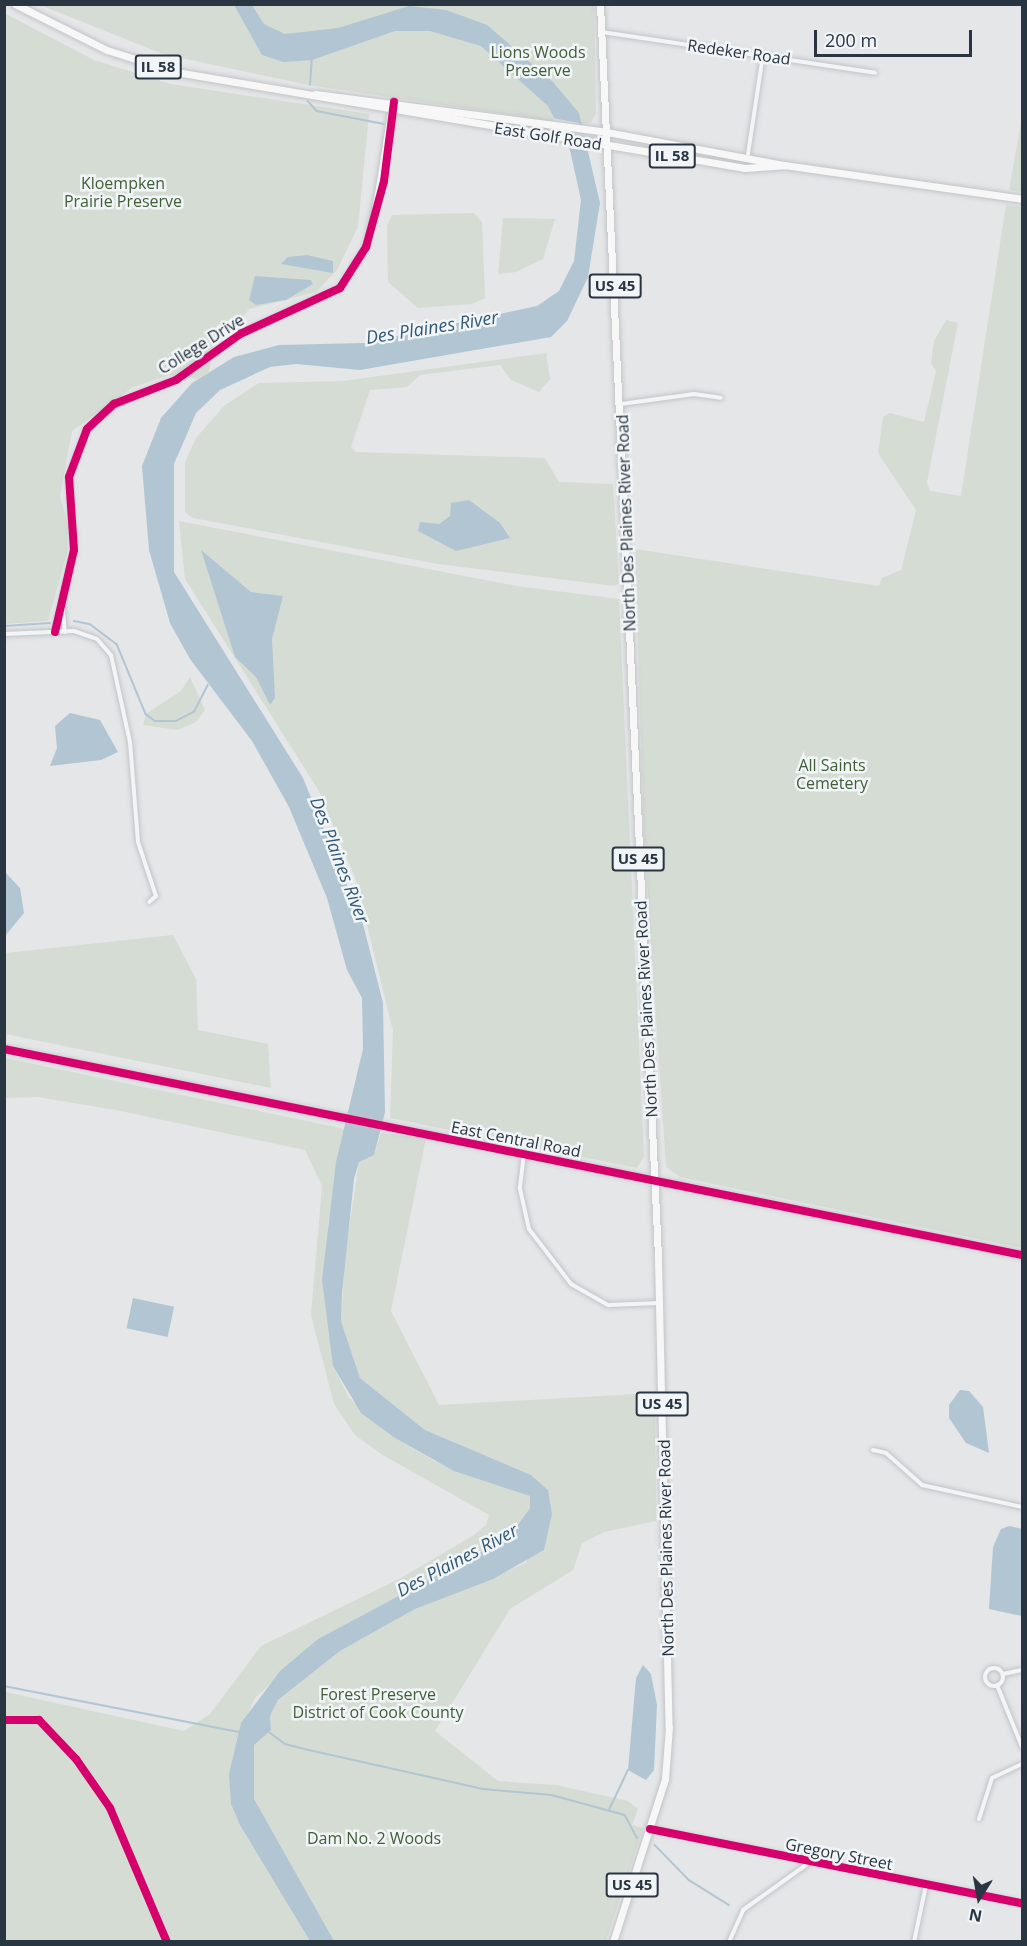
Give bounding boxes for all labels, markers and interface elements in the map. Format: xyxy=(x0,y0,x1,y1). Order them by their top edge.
scale bar xyxy=(817,18,974,56)
text: 200 m xyxy=(825,28,877,52)
street label: Redeker Road xyxy=(686,35,792,69)
park label: Lions Woods Preserve xyxy=(490,42,586,80)
road number: IL 58 xyxy=(134,55,182,79)
street label: East Golf Road xyxy=(493,118,603,154)
road number: IL 58 xyxy=(648,144,696,168)
park label: Kloempken Prairie Preserve xyxy=(64,173,182,211)
road number: US 45 xyxy=(588,274,642,298)
water label: Des Plaines River xyxy=(364,306,500,348)
street label: College Drive xyxy=(154,310,248,378)
street label: North Des Plaines River Road xyxy=(613,414,639,632)
park label: All Saints Cemetery xyxy=(796,755,868,793)
water label: Des Plaines River xyxy=(306,794,374,926)
road number: US 45 xyxy=(611,847,665,871)
street label: North Des Plaines River Road xyxy=(631,900,661,1118)
street label: East Central Road xyxy=(450,1117,582,1161)
road number: US 45 xyxy=(635,1392,689,1416)
street label: North Des Plaines River Road xyxy=(655,1439,677,1657)
water label: Des Plaines River xyxy=(393,1519,521,1601)
park label: Forest Preserve District of Cook County xyxy=(292,1684,464,1722)
park label: Dam No. 2 Woods xyxy=(307,1828,441,1848)
street label: Gregory Street xyxy=(784,1834,894,1874)
north arrow xyxy=(949,1868,1009,1928)
road number: US 45 xyxy=(605,1873,659,1897)
text: N xyxy=(967,1904,984,1928)

